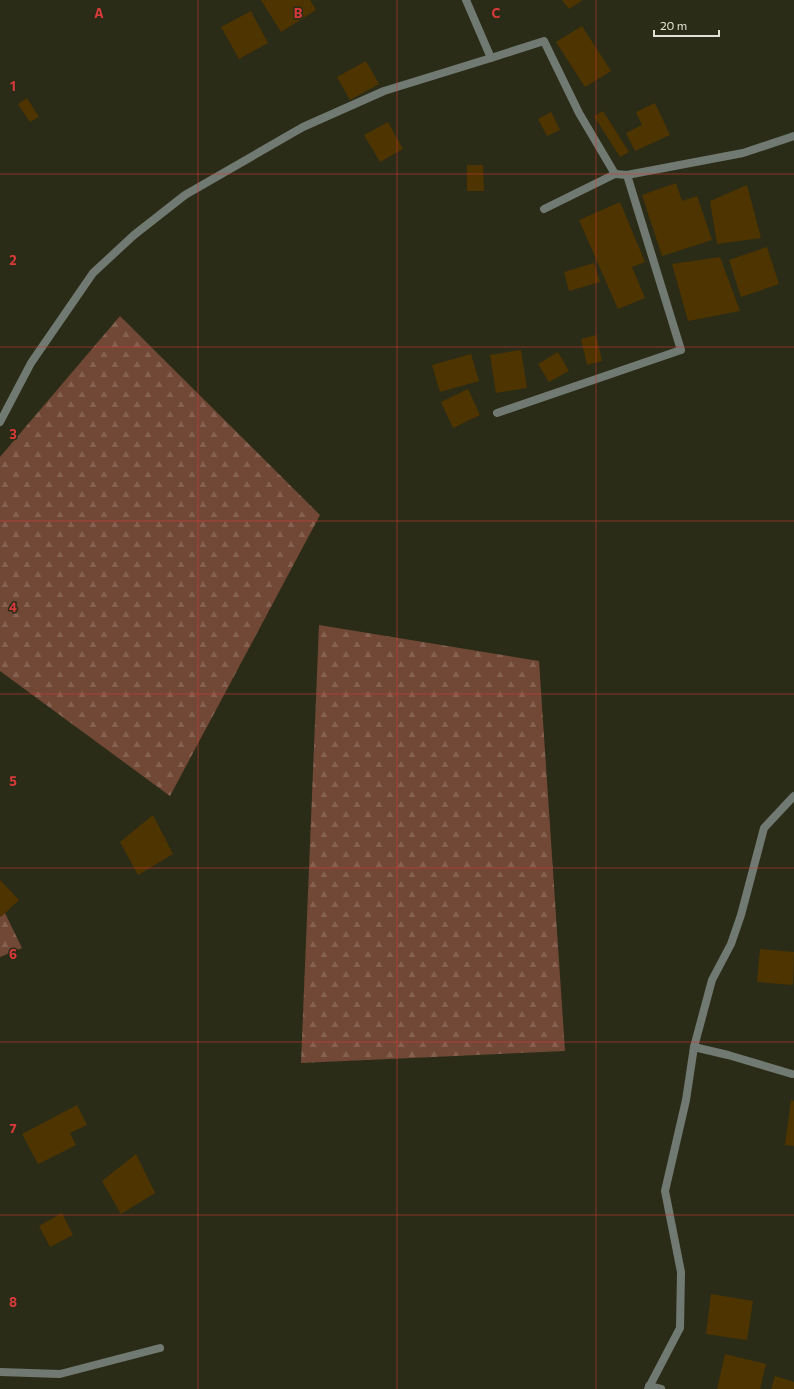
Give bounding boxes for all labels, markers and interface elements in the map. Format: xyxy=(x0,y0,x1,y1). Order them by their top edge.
text: A xyxy=(94,5,104,21)
text: B xyxy=(294,5,303,21)
text: C xyxy=(492,5,501,21)
scale bar xyxy=(654,12,719,38)
text: 20 m xyxy=(660,18,687,32)
text: 1 xyxy=(10,78,16,94)
text: 2 xyxy=(9,252,17,268)
text: 3 xyxy=(9,426,17,442)
text: 4 xyxy=(9,599,17,615)
text: 5 xyxy=(9,773,17,789)
text: 6 xyxy=(9,946,17,962)
text: 7 xyxy=(9,1120,17,1136)
text: 8 xyxy=(9,1294,17,1310)

